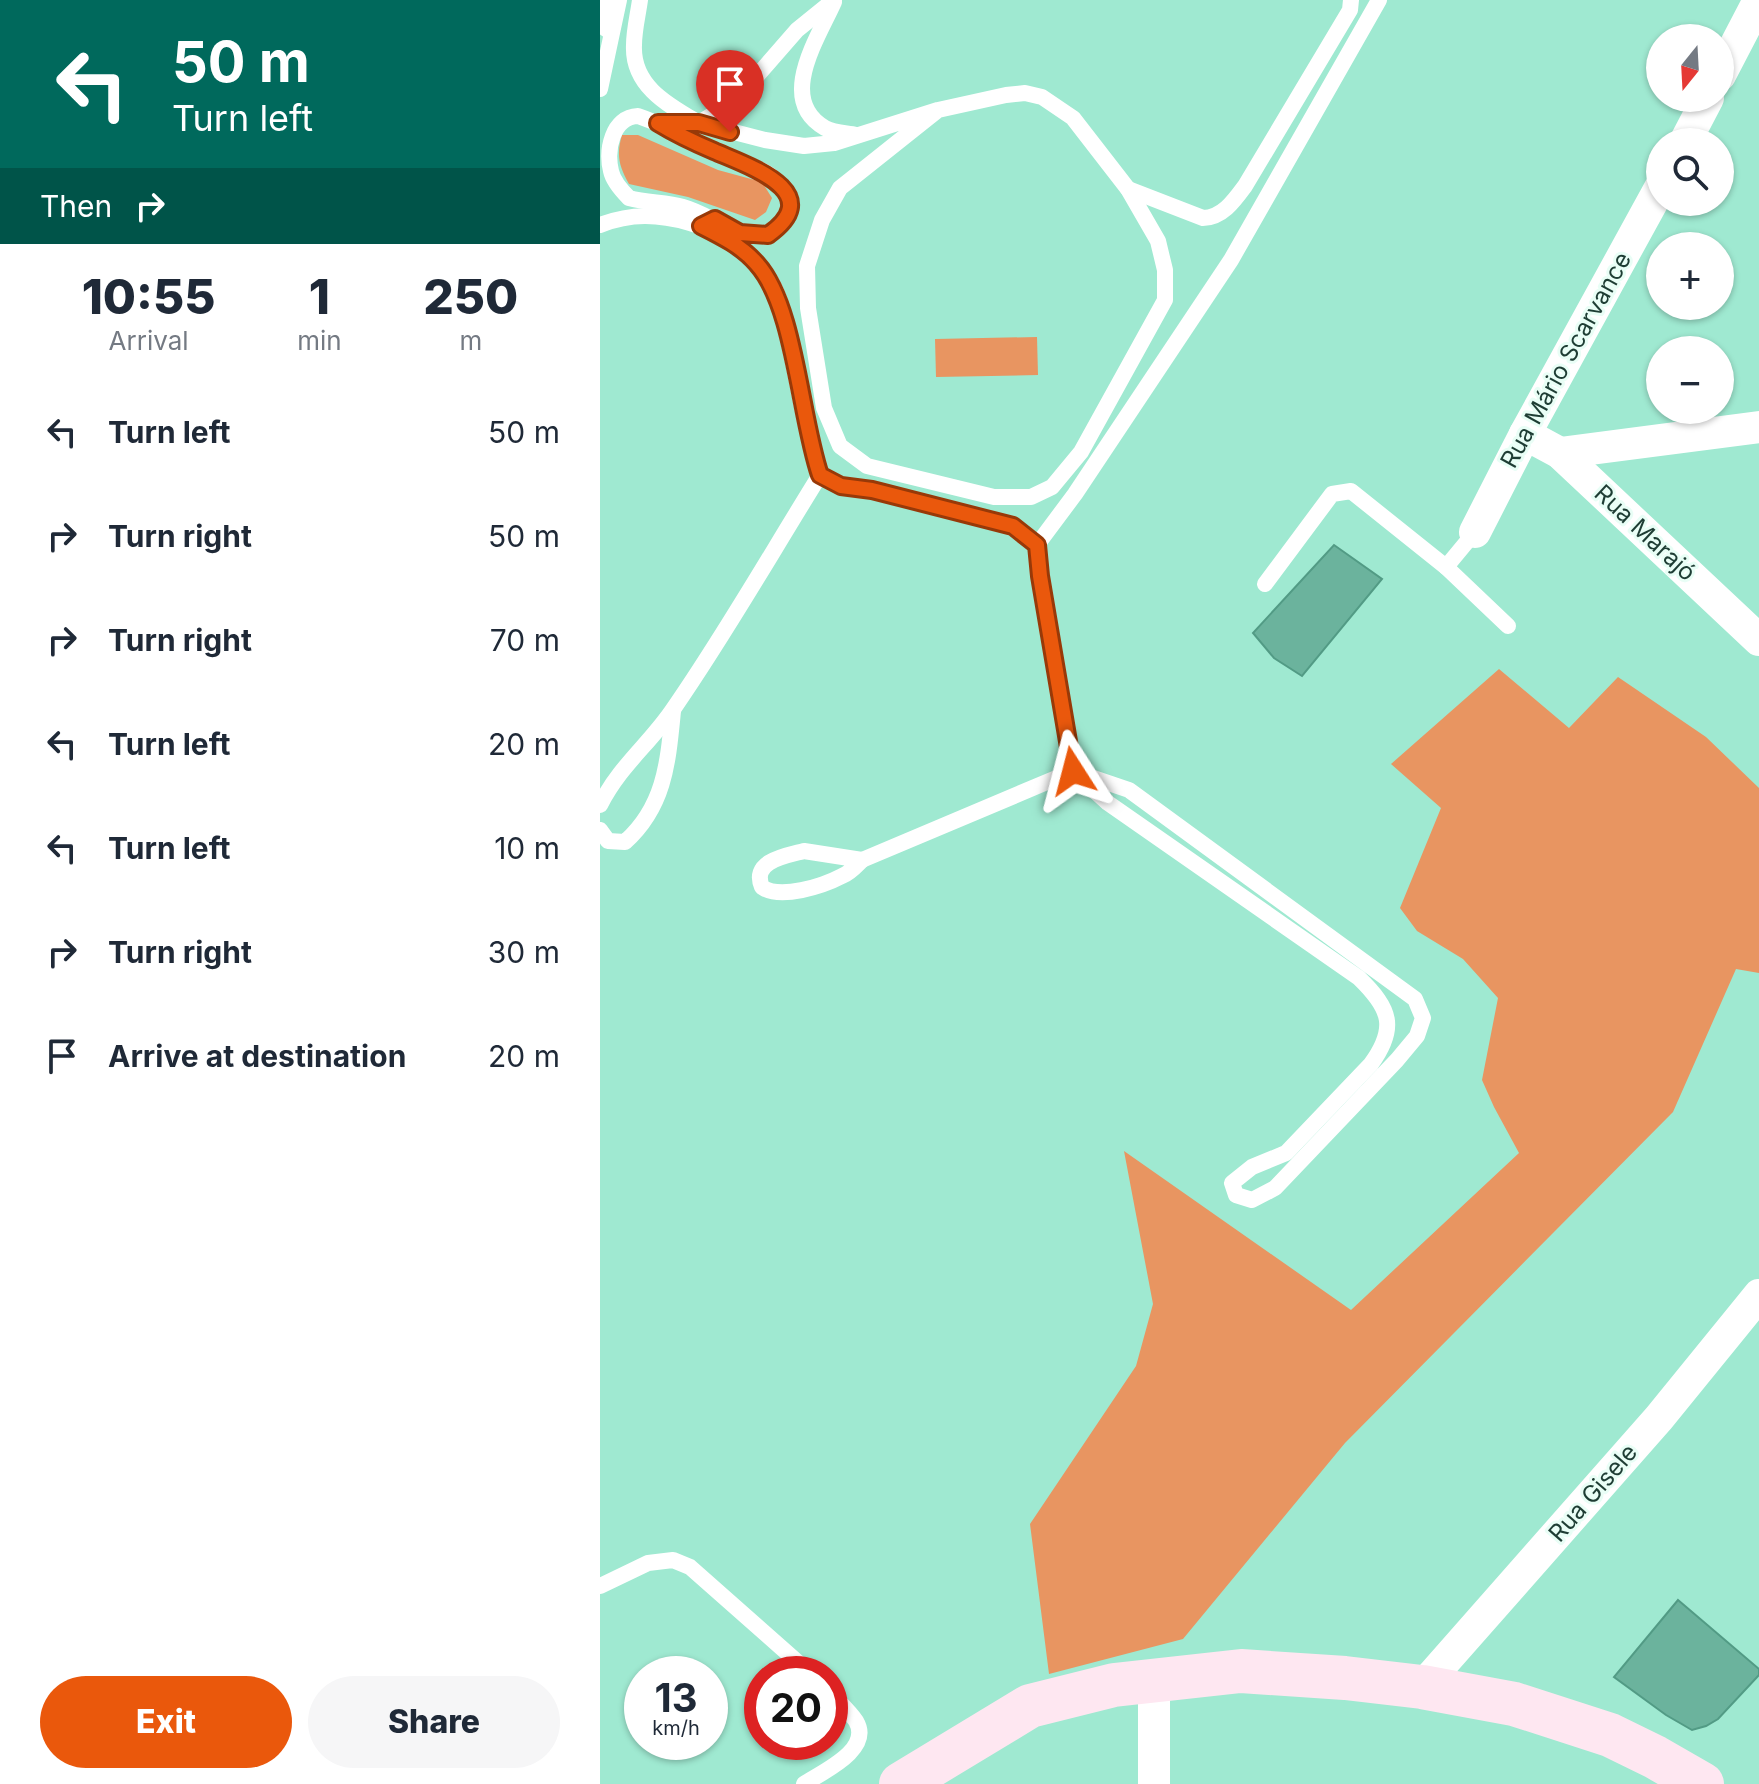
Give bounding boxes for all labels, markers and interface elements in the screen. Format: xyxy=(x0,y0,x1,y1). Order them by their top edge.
north arrow xyxy=(1646,24,1734,112)
map controls xyxy=(1646,24,1734,424)
text: 50 m xyxy=(172,28,310,96)
icon: left xyxy=(40,32,144,136)
pin xyxy=(696,50,764,132)
icon: arrive xyxy=(708,62,752,106)
text: Turn left xyxy=(172,96,313,140)
button: search xyxy=(1646,128,1734,216)
icon: right xyxy=(128,184,172,228)
text: Then xyxy=(40,188,112,224)
button: + xyxy=(1646,232,1734,320)
street label: Rua Mário Scarvance xyxy=(1494,247,1637,473)
text: 10:55 xyxy=(82,267,216,326)
text: 1 xyxy=(309,267,330,326)
text: 250 xyxy=(423,267,518,326)
text: Arrival xyxy=(109,325,189,356)
text: min xyxy=(297,325,342,356)
text: m xyxy=(459,325,482,356)
button: − xyxy=(1646,336,1734,424)
icon: left xyxy=(40,410,84,454)
text: Turn left xyxy=(108,414,230,450)
text: 50 m xyxy=(488,414,560,450)
street label: Rua Marajó xyxy=(1589,478,1702,587)
icon: right xyxy=(40,514,84,558)
text: Turn right xyxy=(108,518,252,554)
text: 50 m xyxy=(488,518,560,554)
icon: right xyxy=(40,618,84,662)
text: Turn right xyxy=(108,622,252,658)
text: 70 m xyxy=(490,622,560,658)
icon: left xyxy=(40,722,84,766)
text: Turn left xyxy=(108,726,230,762)
text: 20 m xyxy=(488,726,560,762)
position arrow xyxy=(1031,729,1115,813)
icon: left xyxy=(40,826,84,870)
text: Turn left xyxy=(108,830,230,866)
text: 10 m xyxy=(494,830,560,866)
icon: right xyxy=(40,930,84,974)
text: Turn right xyxy=(108,934,252,970)
text: 30 m xyxy=(488,934,560,970)
icon: arrive xyxy=(40,1034,84,1078)
text: Arrive at destination xyxy=(108,1038,406,1074)
text: 20 m xyxy=(488,1038,560,1074)
street label: Rua Gisele xyxy=(1542,1438,1643,1547)
speed limit sign: 20 xyxy=(744,1656,848,1760)
text: 13 xyxy=(654,1673,698,1722)
button: Exit xyxy=(40,1676,292,1768)
button: Share xyxy=(308,1676,560,1768)
text: km/h xyxy=(652,1716,700,1740)

